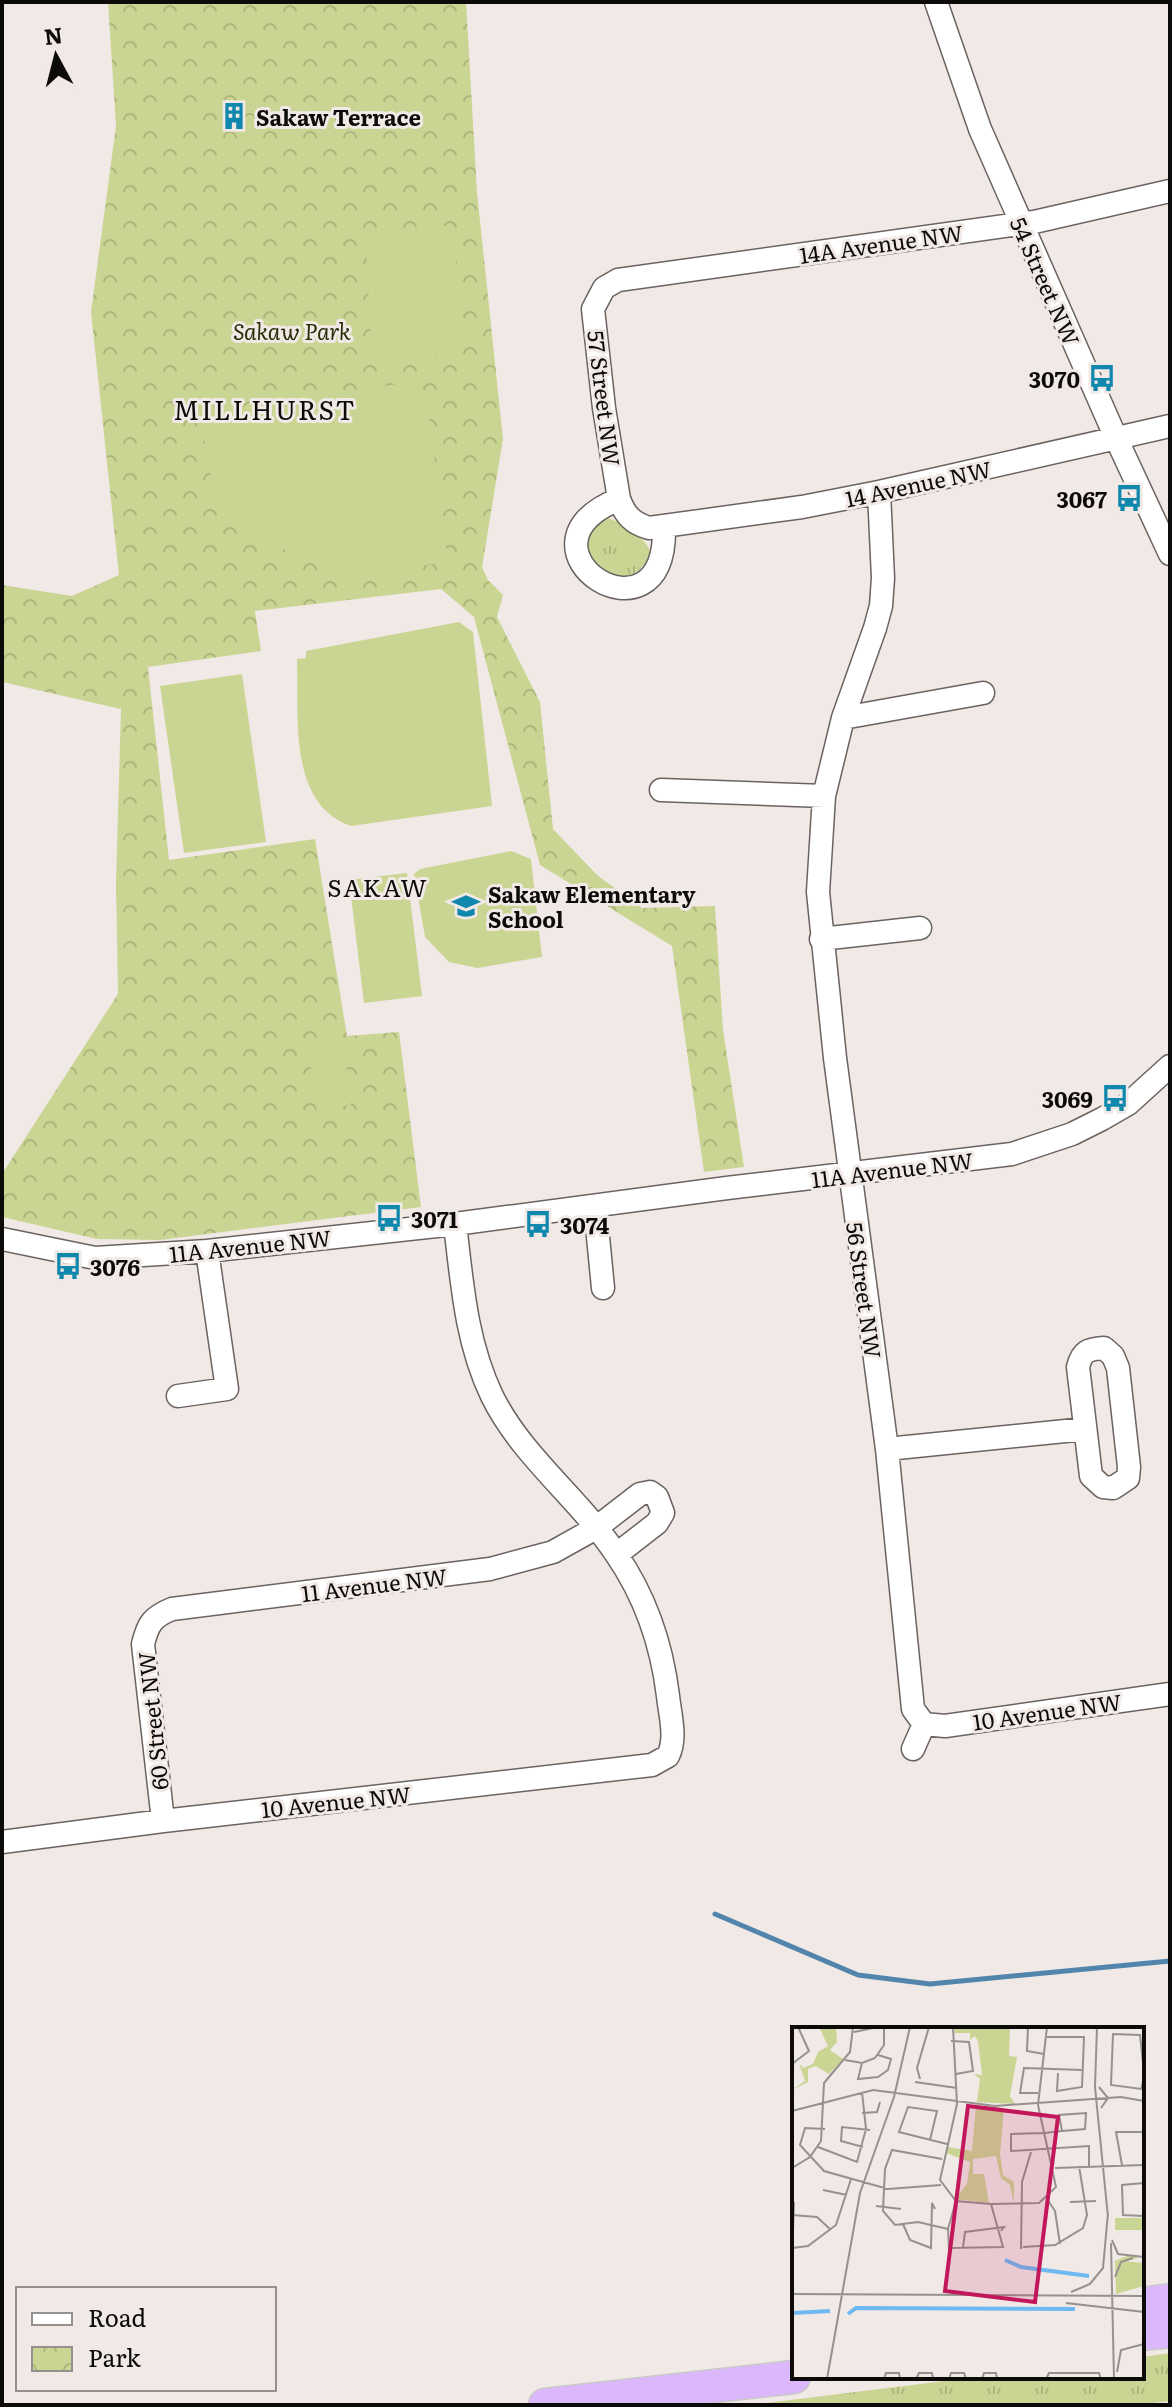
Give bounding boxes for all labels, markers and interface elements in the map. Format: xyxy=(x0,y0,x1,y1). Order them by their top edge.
north arrow xyxy=(16,16,96,96)
text: N xyxy=(42,17,65,52)
place label: Sakaw Terrace xyxy=(256,100,421,133)
building icon: Sakaw Terrace xyxy=(219,101,249,131)
street label: 54 Street NW xyxy=(1003,212,1089,350)
street label: 14A Avenue NW xyxy=(797,215,965,271)
park label: Sakaw Park xyxy=(233,314,351,347)
street label: 57 Street NW xyxy=(580,328,630,468)
place label: 3070 xyxy=(1029,362,1080,395)
bus stop icon: 3070 xyxy=(1087,363,1117,393)
district label: MILLHURST xyxy=(173,389,357,428)
street label: 14 Avenue NW xyxy=(842,451,994,515)
place label: 3067 xyxy=(1056,482,1107,515)
bus stop icon: 3067 xyxy=(1114,483,1144,513)
district label: SAKAW xyxy=(327,869,429,904)
place label: Sakaw Elementary School xyxy=(488,877,696,935)
school or university icon: Sakaw Elementary School xyxy=(451,891,481,921)
place label: 3069 xyxy=(1042,1082,1093,1115)
bus stop icon: 3069 xyxy=(1100,1083,1130,1113)
street label: 11A Avenue NW xyxy=(809,1143,975,1195)
place label: 3071 xyxy=(411,1202,458,1235)
bus stop icon: 3071 xyxy=(374,1203,404,1233)
place label: 3074 xyxy=(560,1208,609,1241)
bus stop icon: 3074 xyxy=(523,1209,553,1239)
street label: 11A Avenue NW xyxy=(167,1220,333,1270)
street label: 56 Street NW xyxy=(839,1220,891,1360)
place label: 3076 xyxy=(90,1250,140,1283)
bus stop icon: 3076 xyxy=(53,1251,83,1281)
street label: 11 Avenue NW xyxy=(299,1559,449,1609)
street label: 60 Street NW xyxy=(128,1650,176,1792)
street label: 10 Avenue NW xyxy=(970,1684,1124,1738)
street label: 10 Avenue NW xyxy=(260,1777,412,1825)
inset map xyxy=(792,2027,1144,2379)
legend xyxy=(16,2287,276,2391)
text: Road xyxy=(88,2299,147,2334)
text: Park xyxy=(88,2339,141,2374)

